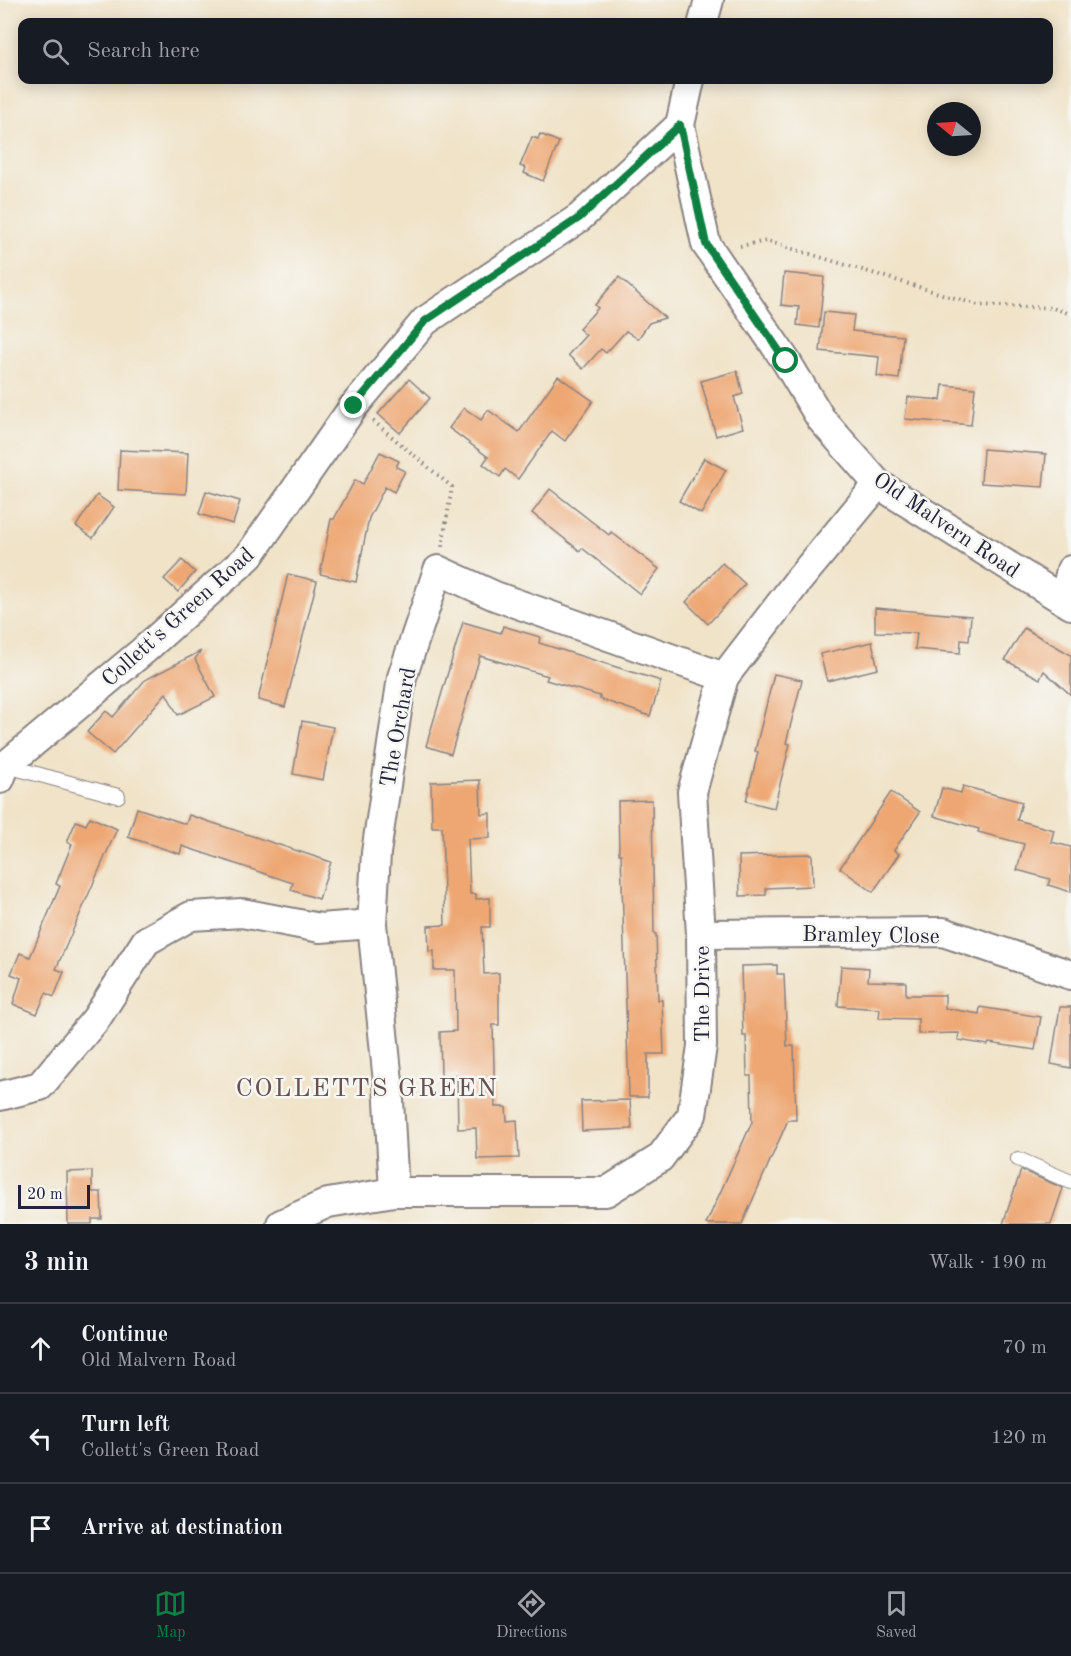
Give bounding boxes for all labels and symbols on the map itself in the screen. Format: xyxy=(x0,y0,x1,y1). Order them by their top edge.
north arrow xyxy=(927,102,981,156)
route start xyxy=(772,347,798,373)
route end xyxy=(340,392,366,418)
street label: Old Malvern Road xyxy=(869,469,1023,583)
street label: Collett's Green Road xyxy=(98,544,259,691)
street label: The Orchard xyxy=(378,666,420,789)
street label: Bramley Close xyxy=(802,924,940,948)
street label: The Drive xyxy=(692,946,714,1042)
district label: COLLETTS GREEN xyxy=(235,1076,499,1102)
scale bar xyxy=(18,1182,90,1210)

